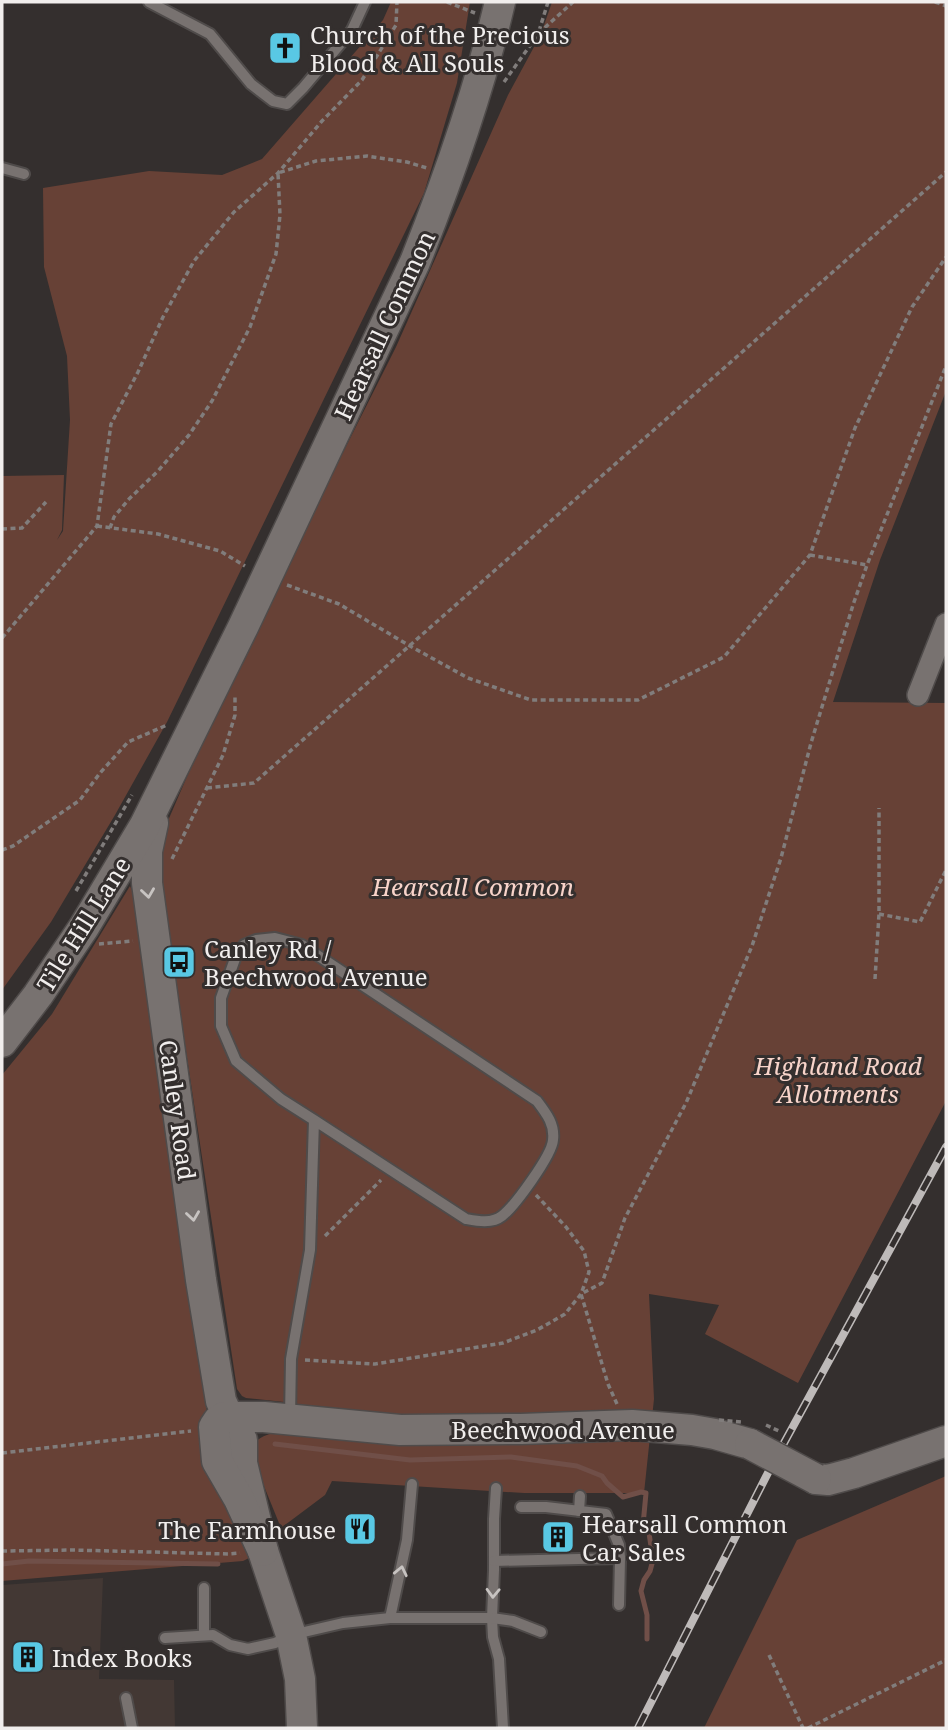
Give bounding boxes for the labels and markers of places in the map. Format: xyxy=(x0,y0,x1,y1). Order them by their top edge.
place label: Church of the Precious Blood & All Souls xyxy=(310,18,570,79)
church icon: Church of the Precious Blood & All Souls xyxy=(266,29,304,67)
place label: Canley Rd / Beechwood Avenue xyxy=(204,932,428,993)
bus stop icon: Canley Rd / Beechwood Avenue xyxy=(160,943,198,981)
place label: Hearsall Common Car Sales xyxy=(582,1507,787,1568)
restaurant icon: The Farmhouse xyxy=(341,1510,379,1548)
place label: The Farmhouse xyxy=(158,1513,336,1546)
building icon: Hearsall Common Car Sales xyxy=(539,1518,577,1556)
building icon: Index Books xyxy=(9,1638,47,1676)
place label: Index Books xyxy=(52,1641,192,1674)

